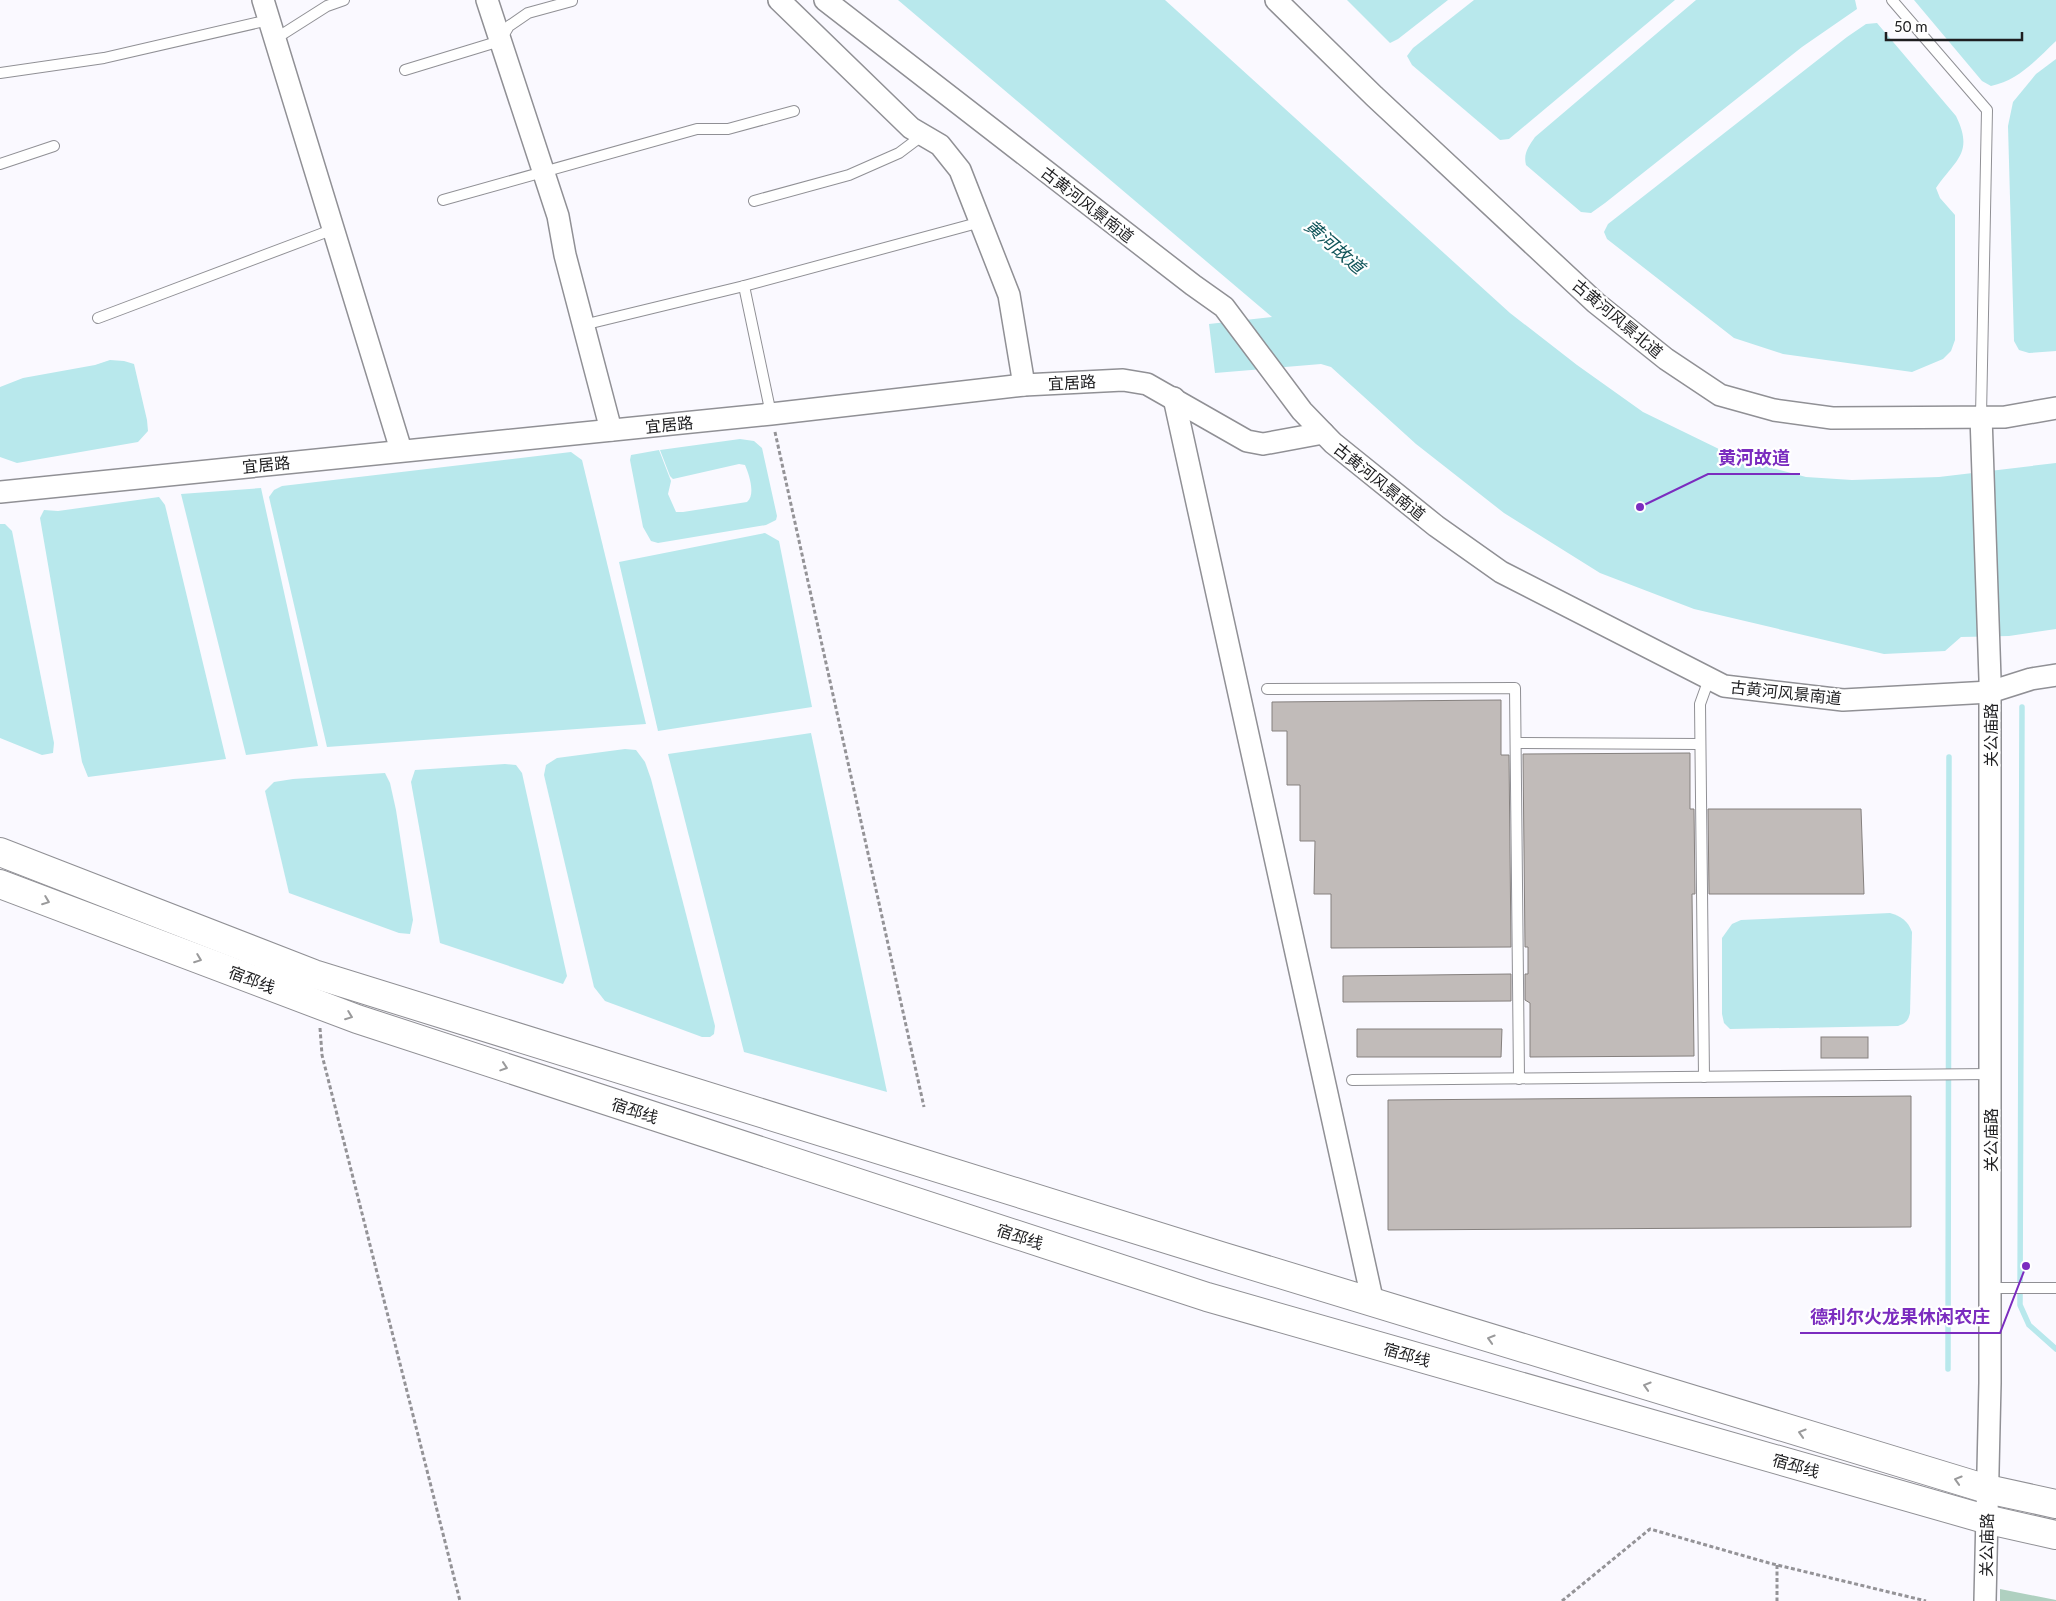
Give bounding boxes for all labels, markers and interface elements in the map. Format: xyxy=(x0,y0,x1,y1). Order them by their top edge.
scale bar xyxy=(1886,10,2022,42)
text: 50 m xyxy=(1894,17,1928,35)
street label: 古黄河风景南道 xyxy=(1038,162,1138,246)
water label: 黄河故道 xyxy=(1301,214,1372,280)
street label: 古黄河风景北道 xyxy=(1569,275,1667,361)
street label: 宜居路 xyxy=(1048,371,1096,393)
street label: 宜居路 xyxy=(644,412,694,436)
street label: 古黄河风景南道 xyxy=(1330,438,1430,524)
callout: 黄河故道 xyxy=(1708,441,1800,474)
text: 黄河故道 xyxy=(1718,446,1790,468)
street label: 宜居路 xyxy=(241,452,291,476)
street label: 古黄河风景南道 xyxy=(1729,677,1843,707)
street label: 关公庙路 xyxy=(1981,703,2000,767)
one-way arrow xyxy=(41,895,49,905)
one-way arrow xyxy=(193,953,201,963)
street label: 宿邳线 xyxy=(226,962,278,996)
one-way arrow xyxy=(345,1010,353,1020)
one-way arrow xyxy=(499,1061,507,1071)
street label: 宿邳线 xyxy=(609,1094,661,1126)
street label: 关公庙路 xyxy=(1981,1108,2000,1172)
street label: 宿邳线 xyxy=(994,1220,1046,1252)
callout: 德利尔火龙果休闲农庄 xyxy=(1800,1300,2000,1333)
text: 德利尔火龙果休闲农庄 xyxy=(1810,1305,1990,1327)
one-way arrow xyxy=(1488,1334,1496,1344)
street label: 宿邳线 xyxy=(1381,1338,1433,1370)
one-way arrow xyxy=(1643,1381,1651,1391)
one-way arrow xyxy=(1799,1429,1807,1439)
street label: 宿邳线 xyxy=(1770,1449,1822,1481)
one-way arrow xyxy=(1954,1476,1962,1486)
street label: 关公庙路 xyxy=(1976,1513,1996,1577)

